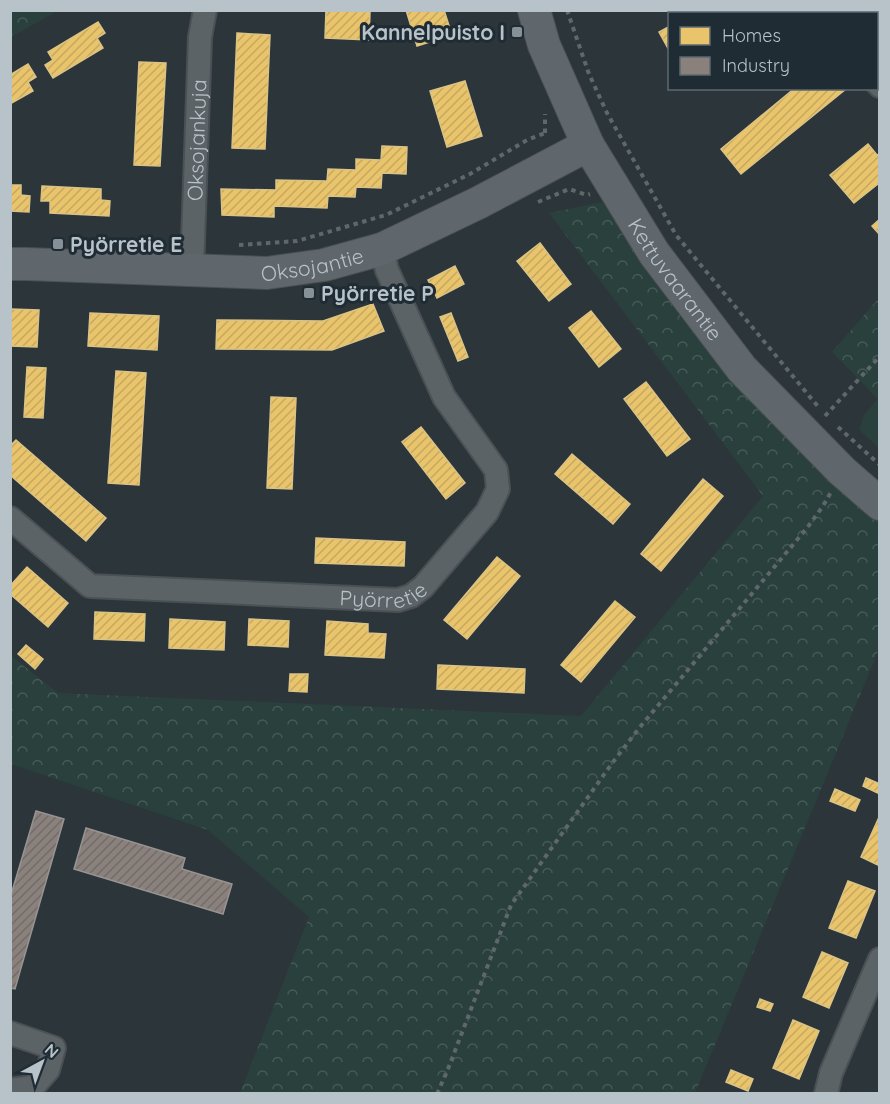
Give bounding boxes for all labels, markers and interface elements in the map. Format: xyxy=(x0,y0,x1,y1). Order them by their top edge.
legend xyxy=(668,12,878,90)
place label: Kannelpuisto I xyxy=(361,19,505,45)
text: Homes xyxy=(722,24,781,47)
marker: Kannelpuisto I xyxy=(510,25,524,39)
text: Industry xyxy=(722,54,790,77)
street label: Oksojankuja xyxy=(181,79,212,201)
street label: Kettuvaarantie xyxy=(623,213,729,345)
place label: Pyörretie E xyxy=(70,231,182,257)
marker: Pyörretie E xyxy=(51,237,65,251)
street label: Oksojantie xyxy=(259,242,366,287)
place label: Pyörretie P xyxy=(321,280,434,306)
marker: Pyörretie P xyxy=(302,286,316,300)
street label: Pyörretie xyxy=(339,576,432,614)
north arrow xyxy=(12,1032,72,1092)
text: N xyxy=(41,1039,63,1062)

